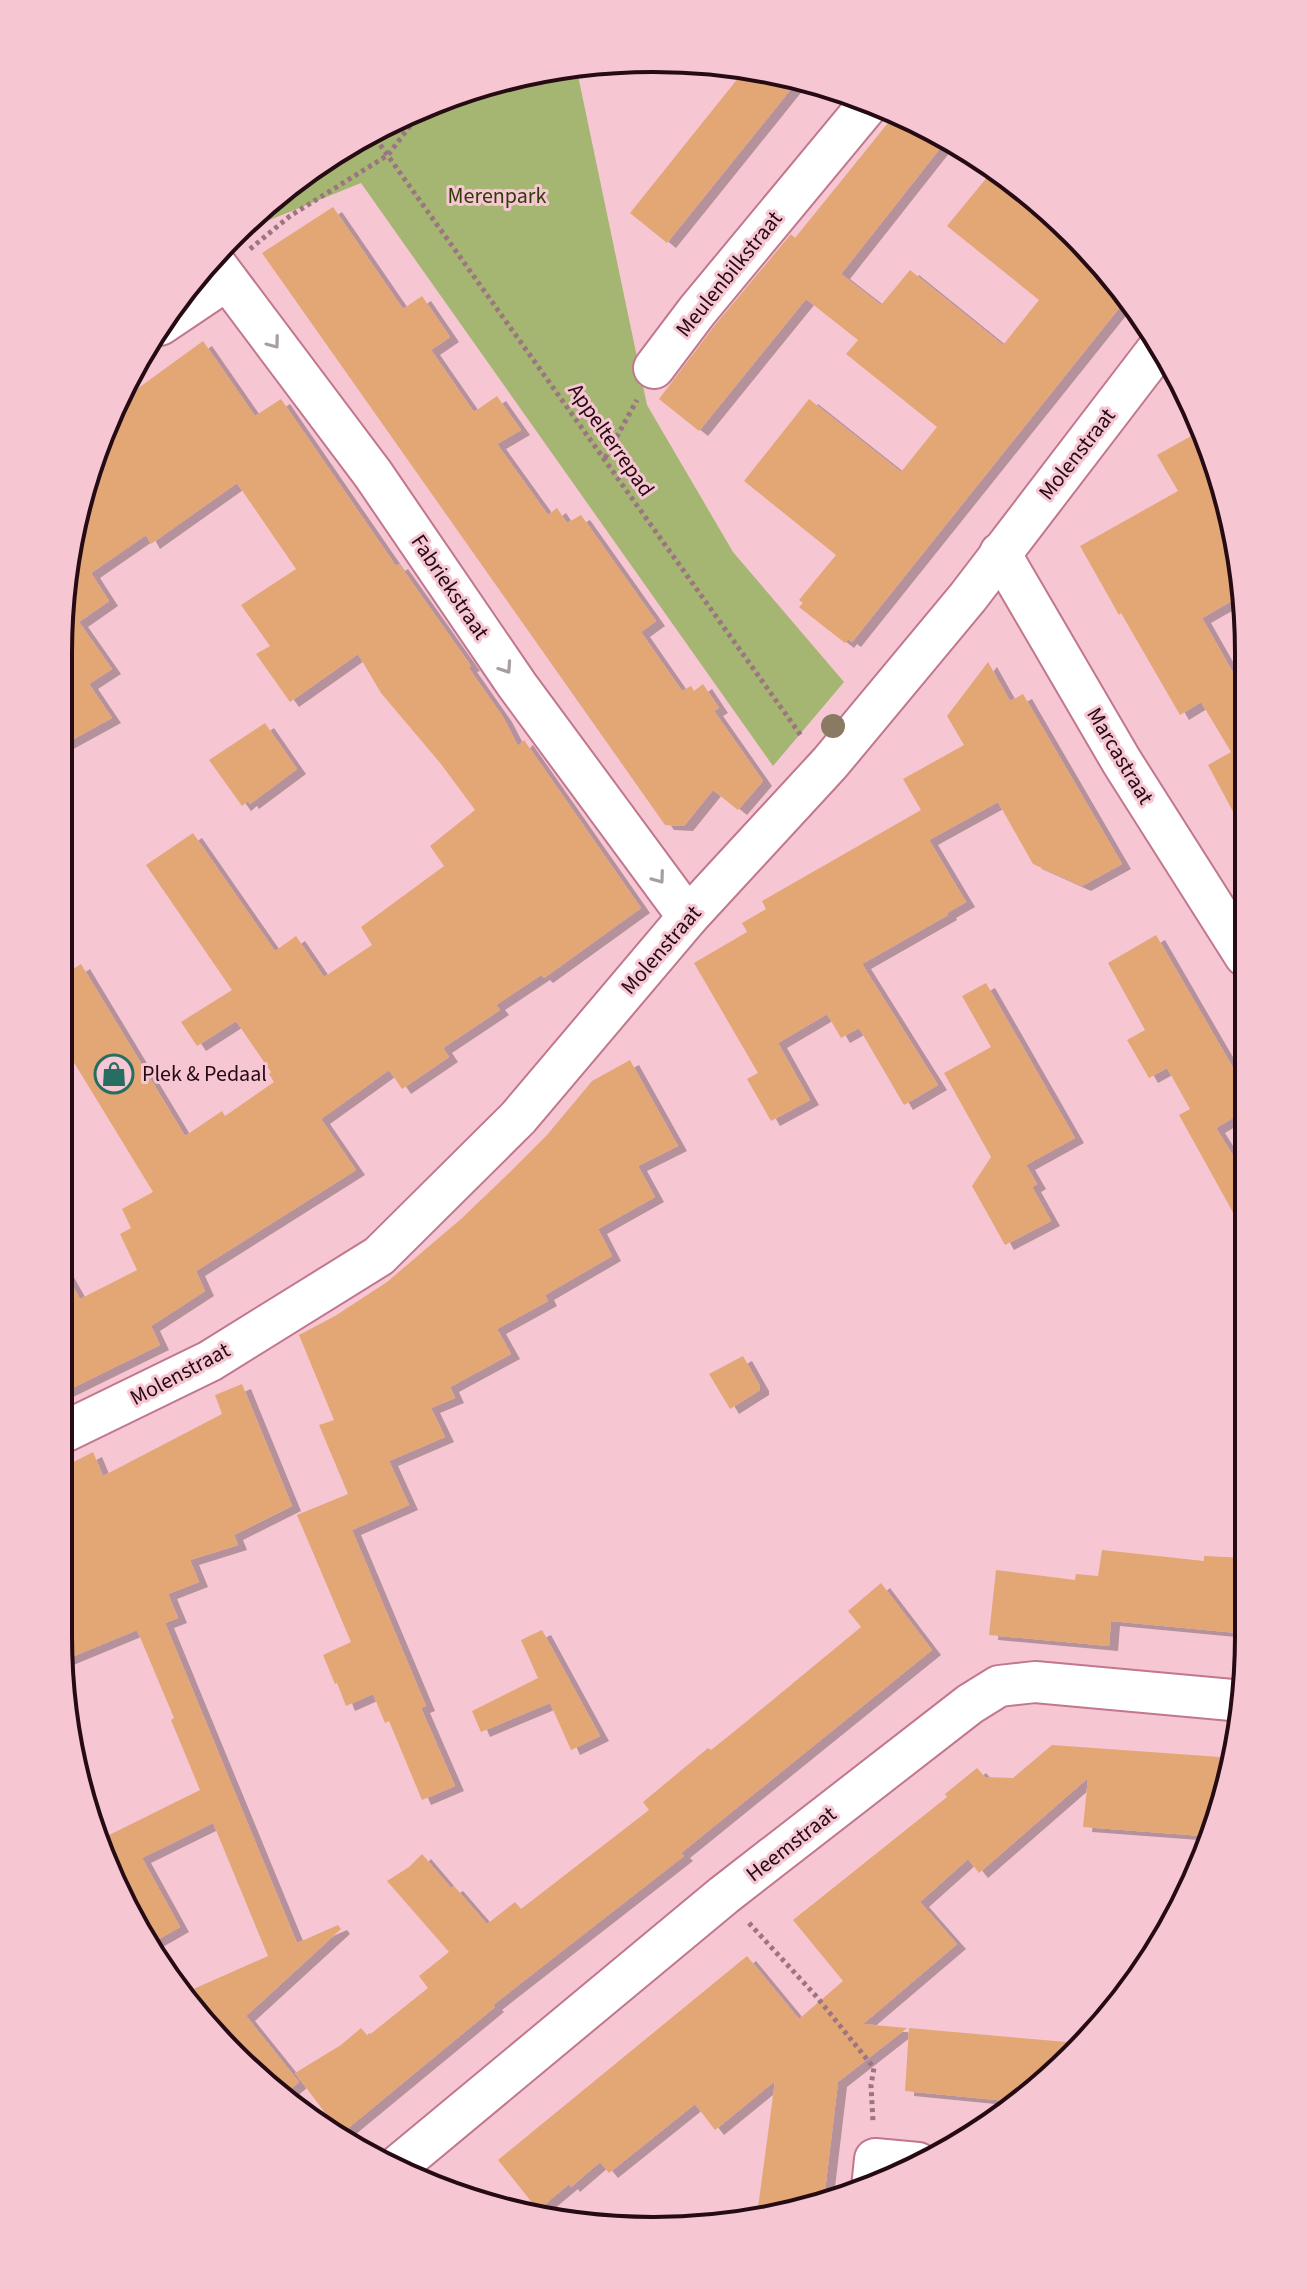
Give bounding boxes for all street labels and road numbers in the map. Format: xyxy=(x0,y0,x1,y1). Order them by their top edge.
street label: Meulenbilkstraat xyxy=(668,204,790,344)
street label: Appelterrepad xyxy=(560,377,662,503)
street label: Molenstraat xyxy=(1031,401,1124,507)
street label: Fabriekstraat xyxy=(403,528,497,647)
street label: Marcastraat xyxy=(1078,701,1162,811)
street label: Molenstraat xyxy=(613,898,709,1002)
street label: Molenstraat xyxy=(124,1334,236,1414)
street label: Heemstraat xyxy=(739,1798,843,1890)

